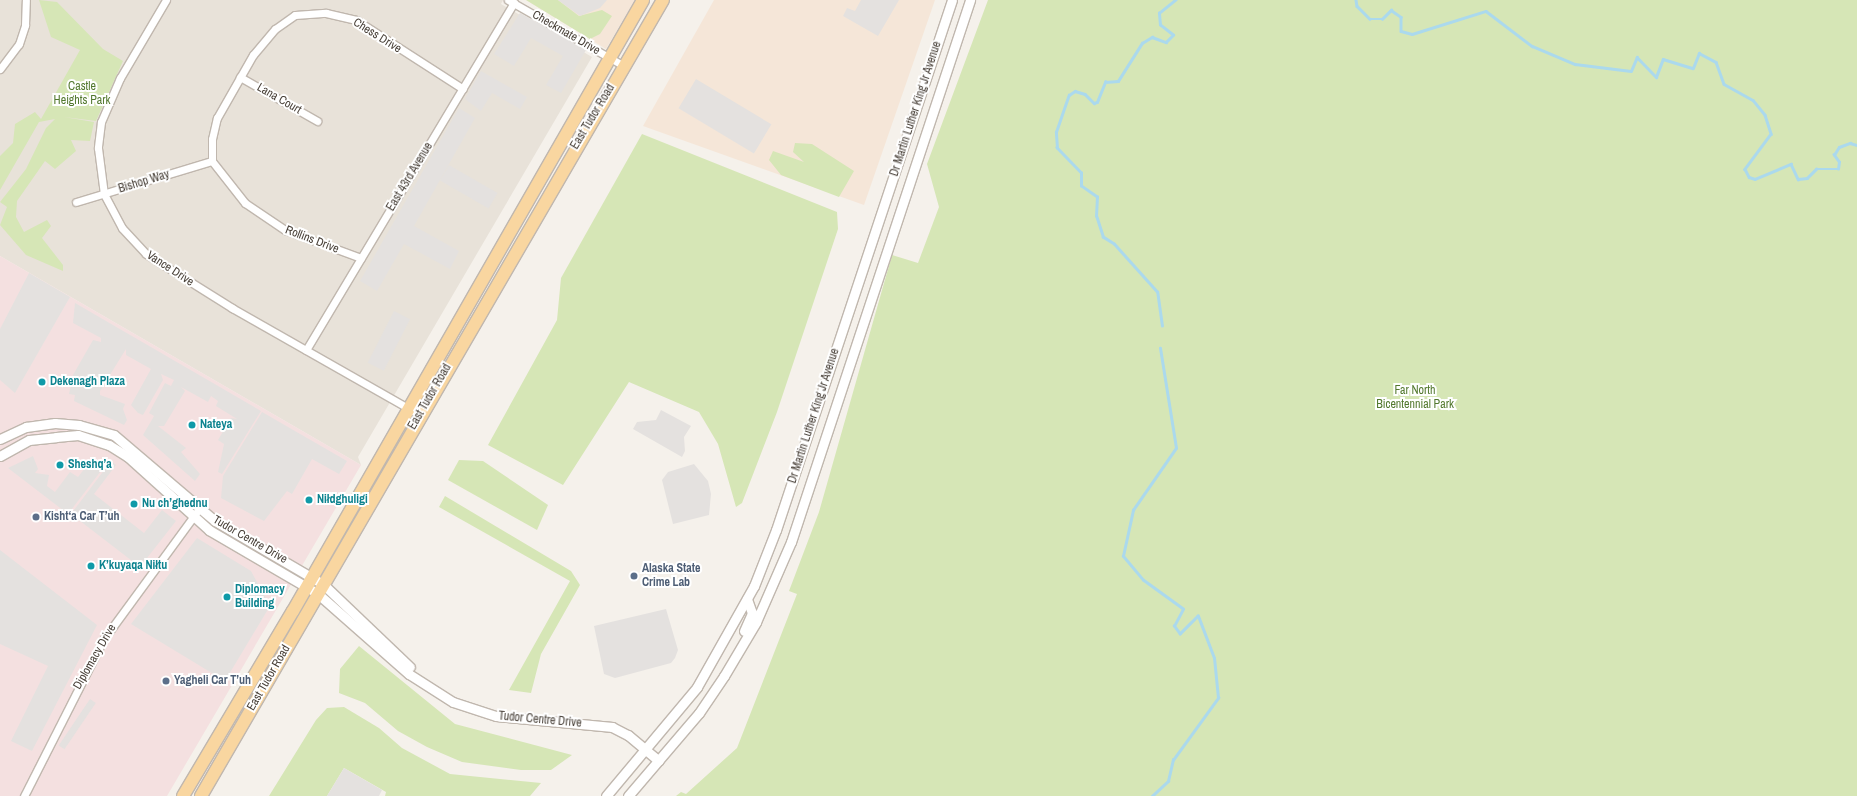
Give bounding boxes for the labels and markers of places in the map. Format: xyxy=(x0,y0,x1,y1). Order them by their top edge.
place label: Dekenagh Plaza xyxy=(50,375,125,389)
marker: Dekenagh Plaza xyxy=(37,377,47,387)
place label: Nateya xyxy=(200,418,232,432)
marker: Nateya xyxy=(187,420,197,430)
place label: Sheshq’a xyxy=(68,458,112,472)
marker: Sheshq’a xyxy=(55,460,65,470)
place label: Niłdghuligi xyxy=(317,493,368,507)
marker: Niłdghuligi xyxy=(304,495,314,505)
place label: Nu ch’ghednu xyxy=(142,497,208,511)
marker: Nu ch’ghednu xyxy=(129,499,139,509)
place label: Kisht‘a Car T’uh xyxy=(44,510,119,524)
marker: Kisht‘a Car T’uh xyxy=(31,512,41,522)
place label: K’kuyaqa Niłtu xyxy=(99,559,167,573)
marker: K’kuyaqa Niłtu xyxy=(86,561,96,571)
place label: Alaska State Crime Lab xyxy=(642,562,701,590)
marker: Alaska State Crime Lab xyxy=(629,571,639,581)
place label: Diplomacy Building xyxy=(235,583,285,611)
marker: Diplomacy Building xyxy=(222,592,232,602)
place label: Yagheli Car T’uh xyxy=(174,674,251,688)
marker: Yagheli Car T’uh xyxy=(161,676,171,686)

